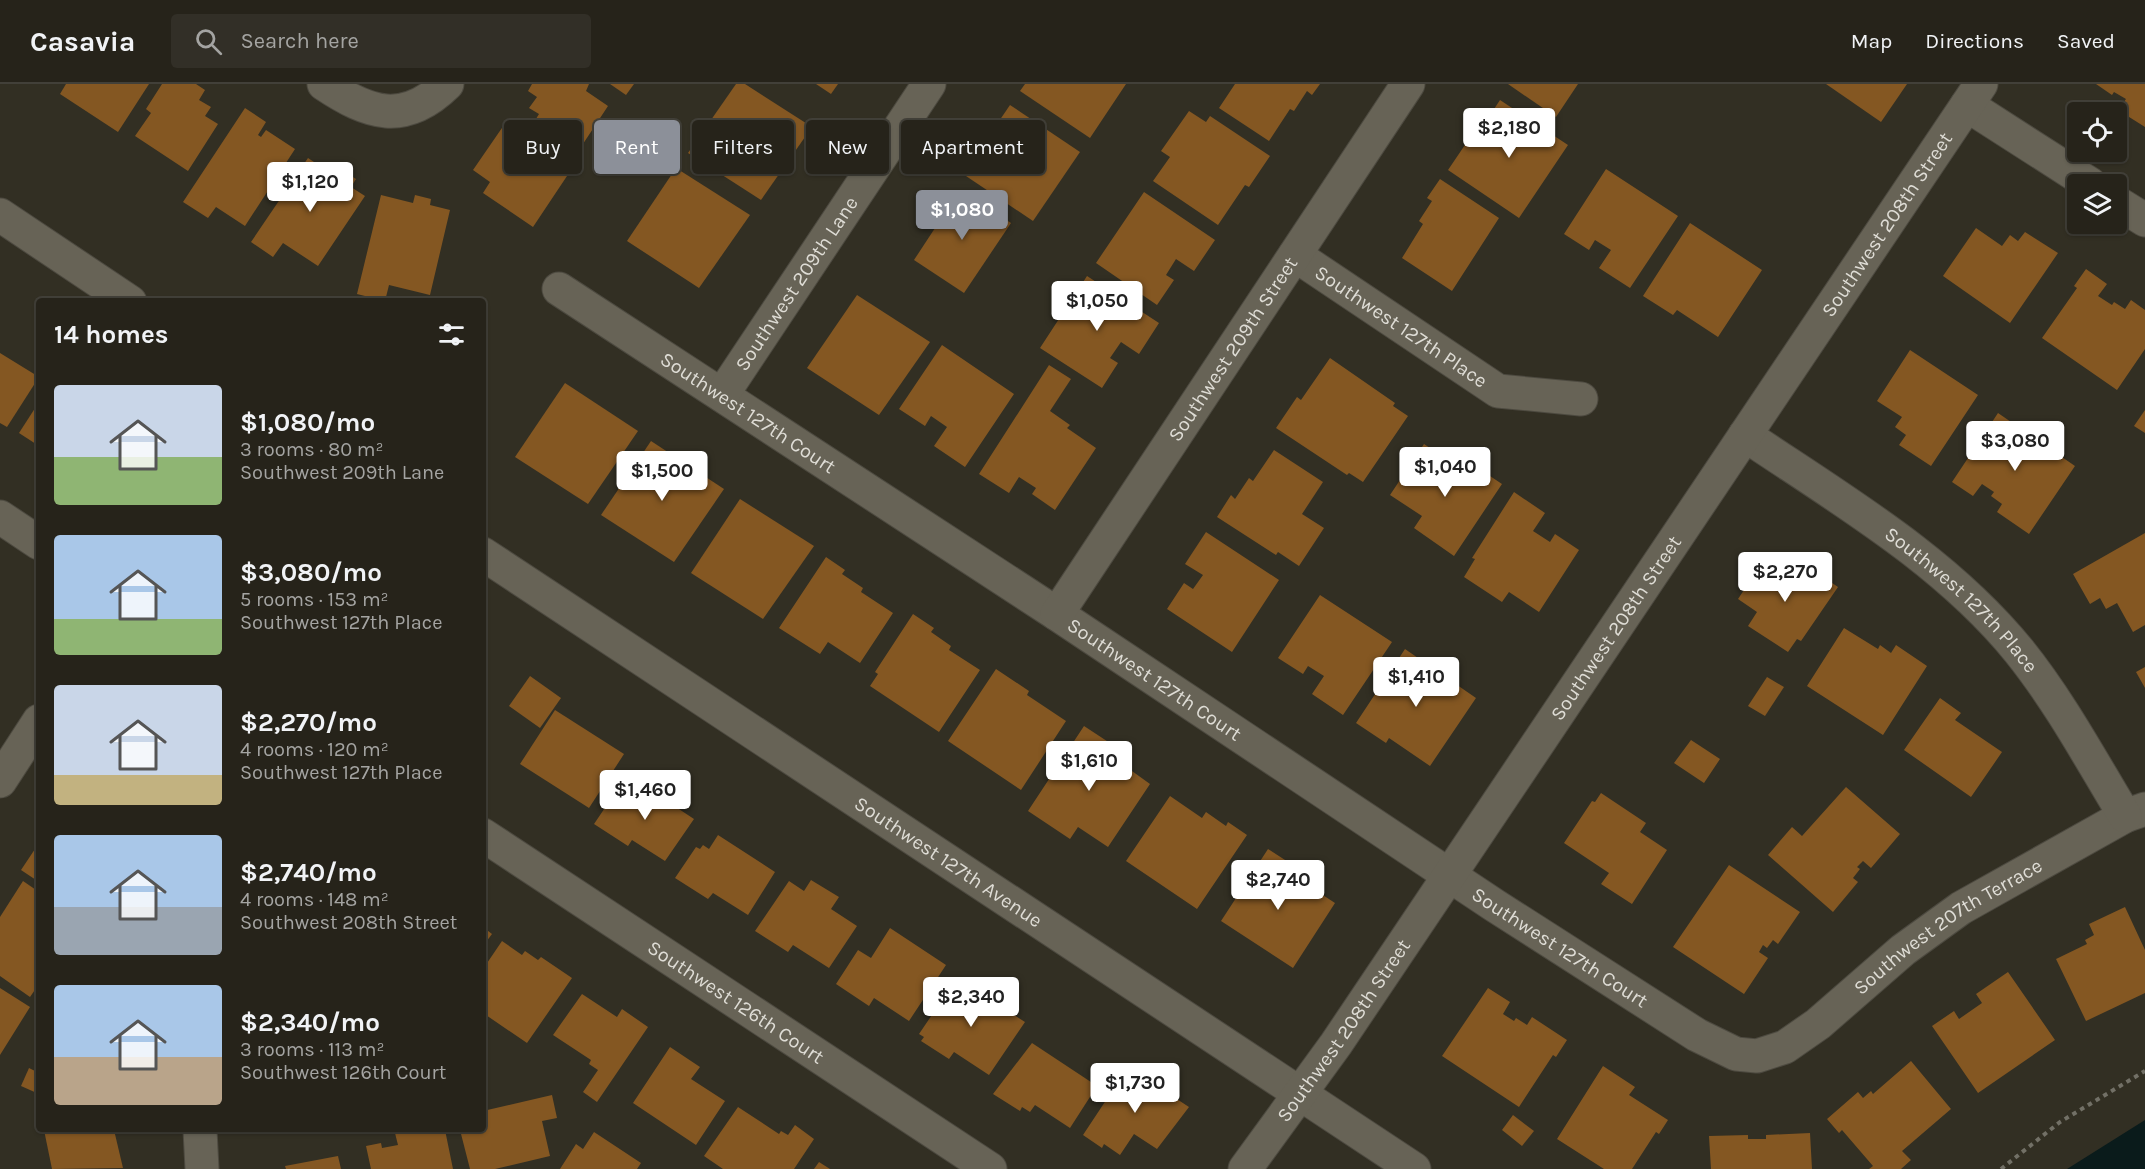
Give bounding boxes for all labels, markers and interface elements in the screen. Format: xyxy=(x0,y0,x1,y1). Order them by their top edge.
search box xyxy=(171,14,591,68)
text: Casavia xyxy=(30,25,135,58)
icon: search xyxy=(192,25,225,58)
text: Search here xyxy=(240,28,359,54)
text: Map xyxy=(1851,29,1892,53)
text: Directions xyxy=(1925,29,2024,53)
text: Saved xyxy=(2057,29,2115,53)
map controls xyxy=(2067,102,2127,234)
button: locate xyxy=(2067,102,2127,162)
pin: $2,180 xyxy=(1460,108,1558,159)
text: $2,180 xyxy=(1477,116,1541,139)
chip: Buy xyxy=(504,120,582,174)
chip: Rent xyxy=(594,120,680,174)
chip: Filters xyxy=(692,120,794,174)
chip: New xyxy=(806,120,889,174)
chip: Apartment xyxy=(901,120,1045,174)
street label: Southwest 208th Street xyxy=(1817,128,1958,321)
pin: $1,120 xyxy=(261,162,359,213)
text: $1,120 xyxy=(281,170,339,193)
button: layers xyxy=(2067,174,2127,234)
pin: $1,080 xyxy=(913,190,1011,241)
street label: Southwest 209th Lane xyxy=(730,192,863,375)
text: $1,080 xyxy=(930,198,994,221)
street label: Southwest 209th Street xyxy=(1164,252,1303,446)
street label: Southwest 127th Place xyxy=(1310,261,1492,393)
pin: $1,050 xyxy=(1048,281,1146,332)
text: $1,050 xyxy=(1066,289,1128,312)
icon: filters xyxy=(435,318,468,351)
text: 14 homes xyxy=(54,319,168,350)
street label: Southwest 127th Court xyxy=(656,347,840,479)
text: $1,080/mo xyxy=(240,407,375,438)
icon: home xyxy=(102,409,174,481)
pin: $3,080 xyxy=(1966,421,2064,472)
text: $3,080 xyxy=(1980,429,2050,452)
text: 3 rooms · 80 m² xyxy=(240,438,384,461)
pin: $1,040 xyxy=(1396,447,1494,498)
pin: $1,500 xyxy=(613,451,711,502)
text: $1,040 xyxy=(1413,455,1477,478)
text: $1,500 xyxy=(631,459,693,482)
text: Southwest 209th Lane xyxy=(240,461,444,484)
street label: Southwest 127th Place xyxy=(1880,522,2042,677)
street label: Southwest 208th Street xyxy=(1546,531,1686,725)
pin: $2,270 xyxy=(1736,552,1834,603)
text: $3,080/mo xyxy=(240,557,382,588)
icon: home xyxy=(102,559,174,631)
text: $2,270 xyxy=(1752,560,1818,583)
text: 5 rooms · 153 m² xyxy=(240,588,389,611)
text: Southwest 127th Place xyxy=(240,611,442,634)
street label: Southwest 127th Court xyxy=(1063,613,1246,746)
pin: $1,410 xyxy=(1367,657,1465,708)
text: $1,410 xyxy=(1387,665,1445,688)
text: $2,270/mo xyxy=(240,707,377,738)
icon: home xyxy=(102,709,174,781)
text: 4 rooms · 120 m² xyxy=(240,738,389,761)
pin: $1,610 xyxy=(1040,741,1138,792)
text: $1,610 xyxy=(1060,749,1118,772)
text: Southwest 127th Place xyxy=(240,761,442,784)
pin: $1,460 xyxy=(596,770,694,821)
text: $1,460 xyxy=(614,778,676,801)
street label: Southwest 127th Avenue xyxy=(850,792,1047,932)
street label: Southwest 207th Terrace xyxy=(1849,854,2046,1000)
text: $2,740/mo xyxy=(240,857,377,888)
icon: home xyxy=(102,859,174,931)
pin: $2,740 xyxy=(1229,860,1327,911)
text: $2,740 xyxy=(1245,868,1311,891)
street label: Southwest 127th Court xyxy=(1467,883,1652,1013)
text: 4 rooms · 148 m² xyxy=(240,888,389,911)
text: Southwest 208th Street xyxy=(240,911,457,934)
street label: Southwest 208th Street xyxy=(1272,934,1415,1127)
street label: Southwest 126th Court xyxy=(643,936,829,1069)
pin: $2,340 xyxy=(922,977,1020,1028)
text: $2,340 xyxy=(937,985,1005,1008)
text: $2,340/mo xyxy=(240,1007,380,1038)
icon: home xyxy=(102,1009,174,1081)
text: 3 rooms · 113 m² xyxy=(240,1038,384,1061)
text: Southwest 126th Court xyxy=(240,1061,446,1084)
pin: $1,730 xyxy=(1086,1063,1184,1114)
text: $1,730 xyxy=(1104,1071,1166,1094)

